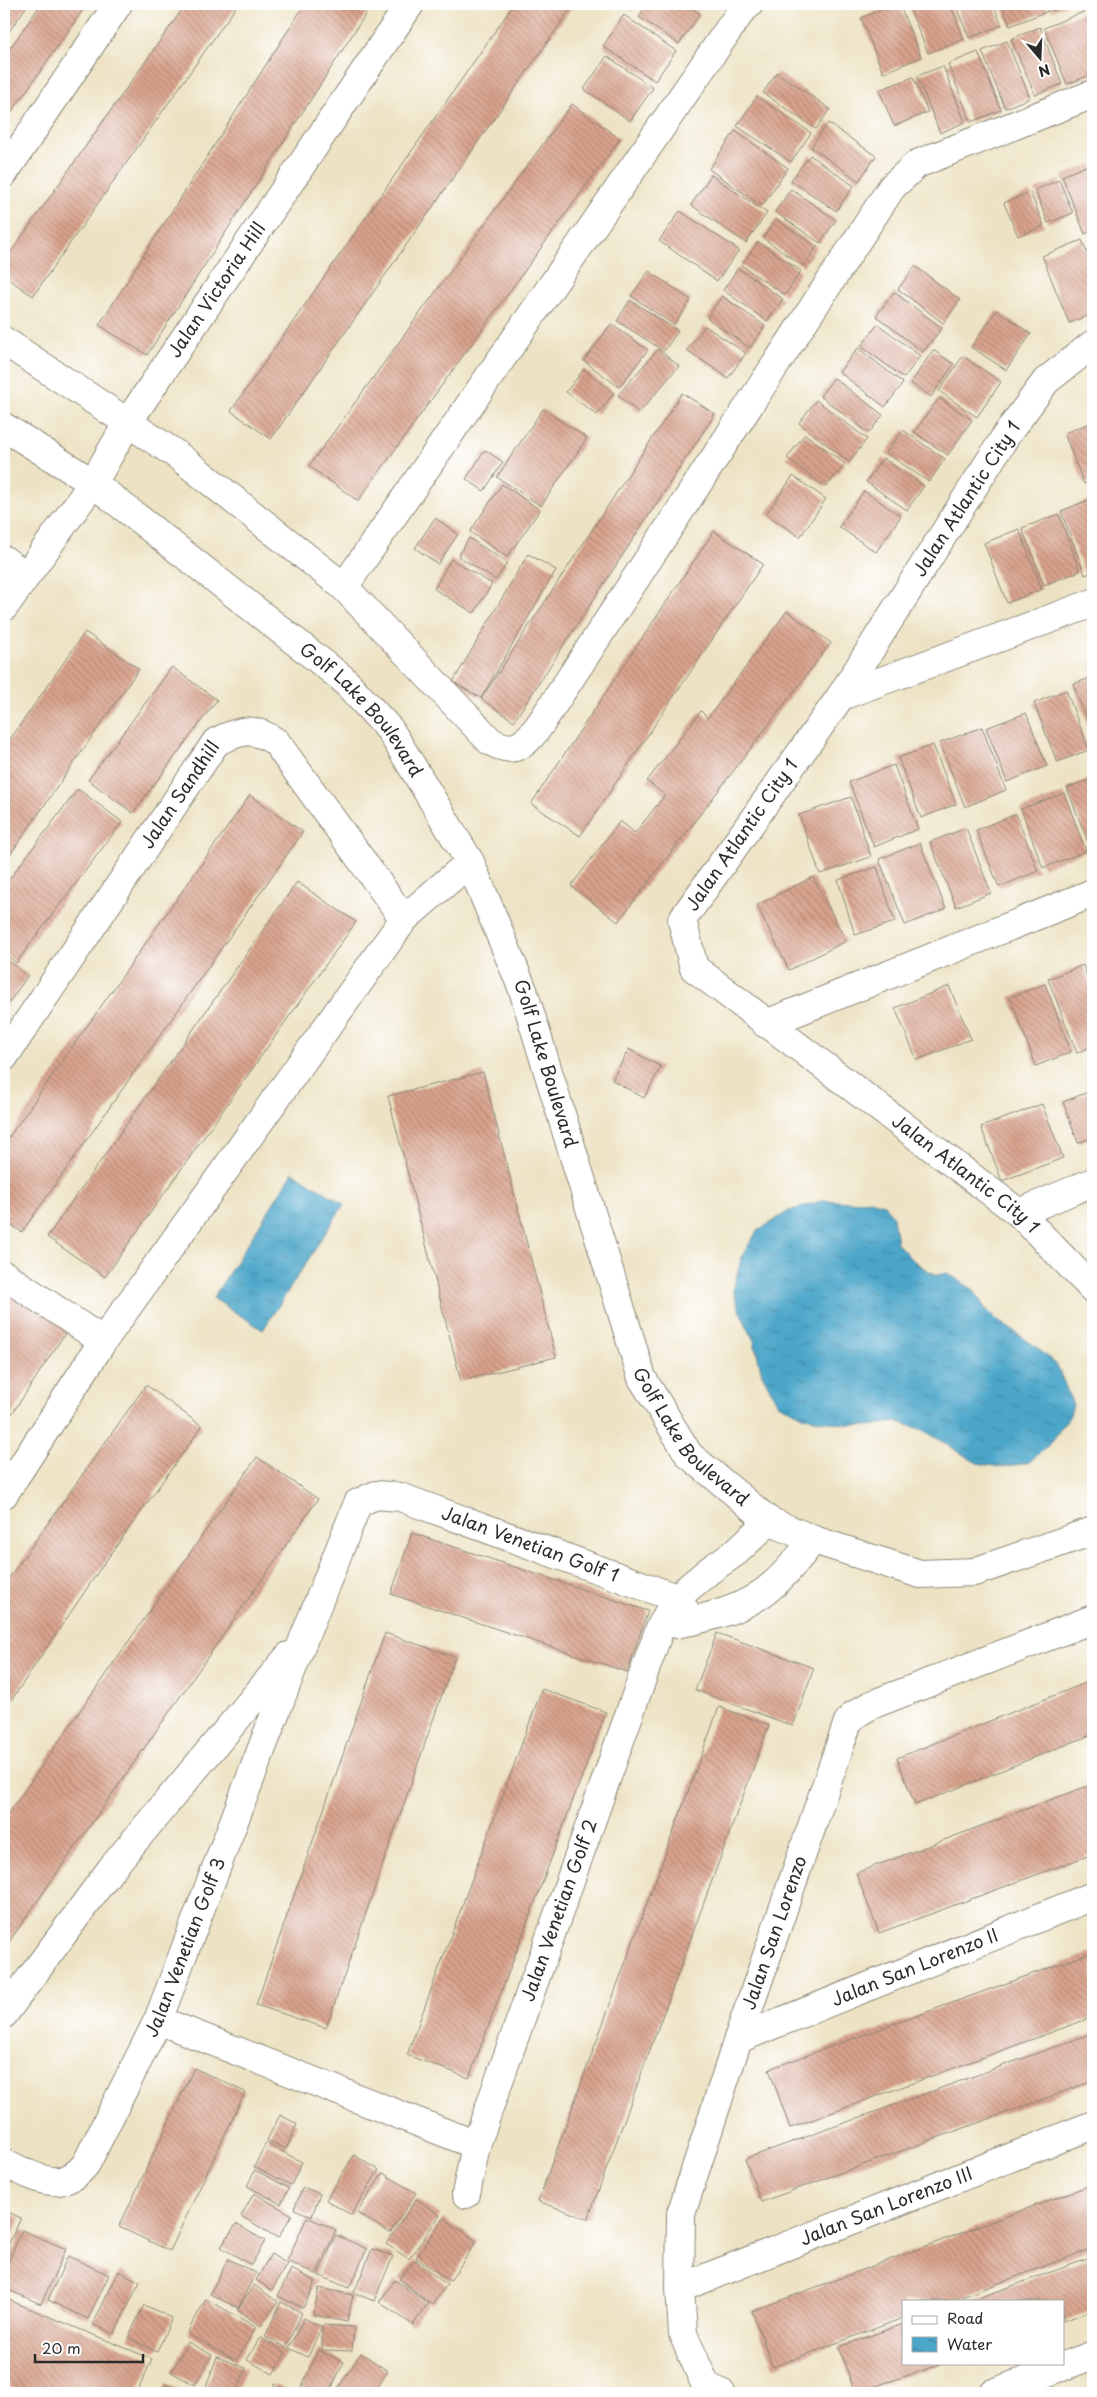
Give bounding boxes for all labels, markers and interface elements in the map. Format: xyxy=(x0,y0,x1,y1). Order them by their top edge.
north arrow xyxy=(1014,32,1064,82)
text: N xyxy=(1036,59,1053,82)
street label: Jalan Victoria Hill xyxy=(160,216,271,362)
street label: Jalan Atlantic City 1 xyxy=(905,415,1026,581)
street label: Golf Lake Boulevard xyxy=(295,635,430,782)
street label: Jalan Sandhill xyxy=(133,735,225,853)
street label: Jalan Atlantic City 1 xyxy=(678,752,804,916)
street label: Golf Lake Boulevard xyxy=(508,975,585,1150)
street label: Jalan Atlantic City 1 xyxy=(887,1107,1047,1239)
street label: Golf Lake Boulevard xyxy=(628,1364,756,1511)
street label: Jalan Venetian Golf 1 xyxy=(438,1498,623,1588)
street label: Jalan Venetian Golf 2 xyxy=(513,1815,603,2005)
street label: Jalan San Lorenzo xyxy=(734,1852,813,2013)
street label: Jalan Venetian Golf 3 xyxy=(137,1853,231,2041)
street label: Jalan San Lorenzo II xyxy=(827,1920,1002,2012)
street label: Jalan San Lorenzo III xyxy=(795,2159,976,2251)
legend xyxy=(902,2300,1064,2364)
text: Road xyxy=(947,2306,983,2329)
scale bar xyxy=(35,2332,142,2364)
text: Water xyxy=(947,2332,992,2355)
text: 20 m xyxy=(42,2336,81,2359)

